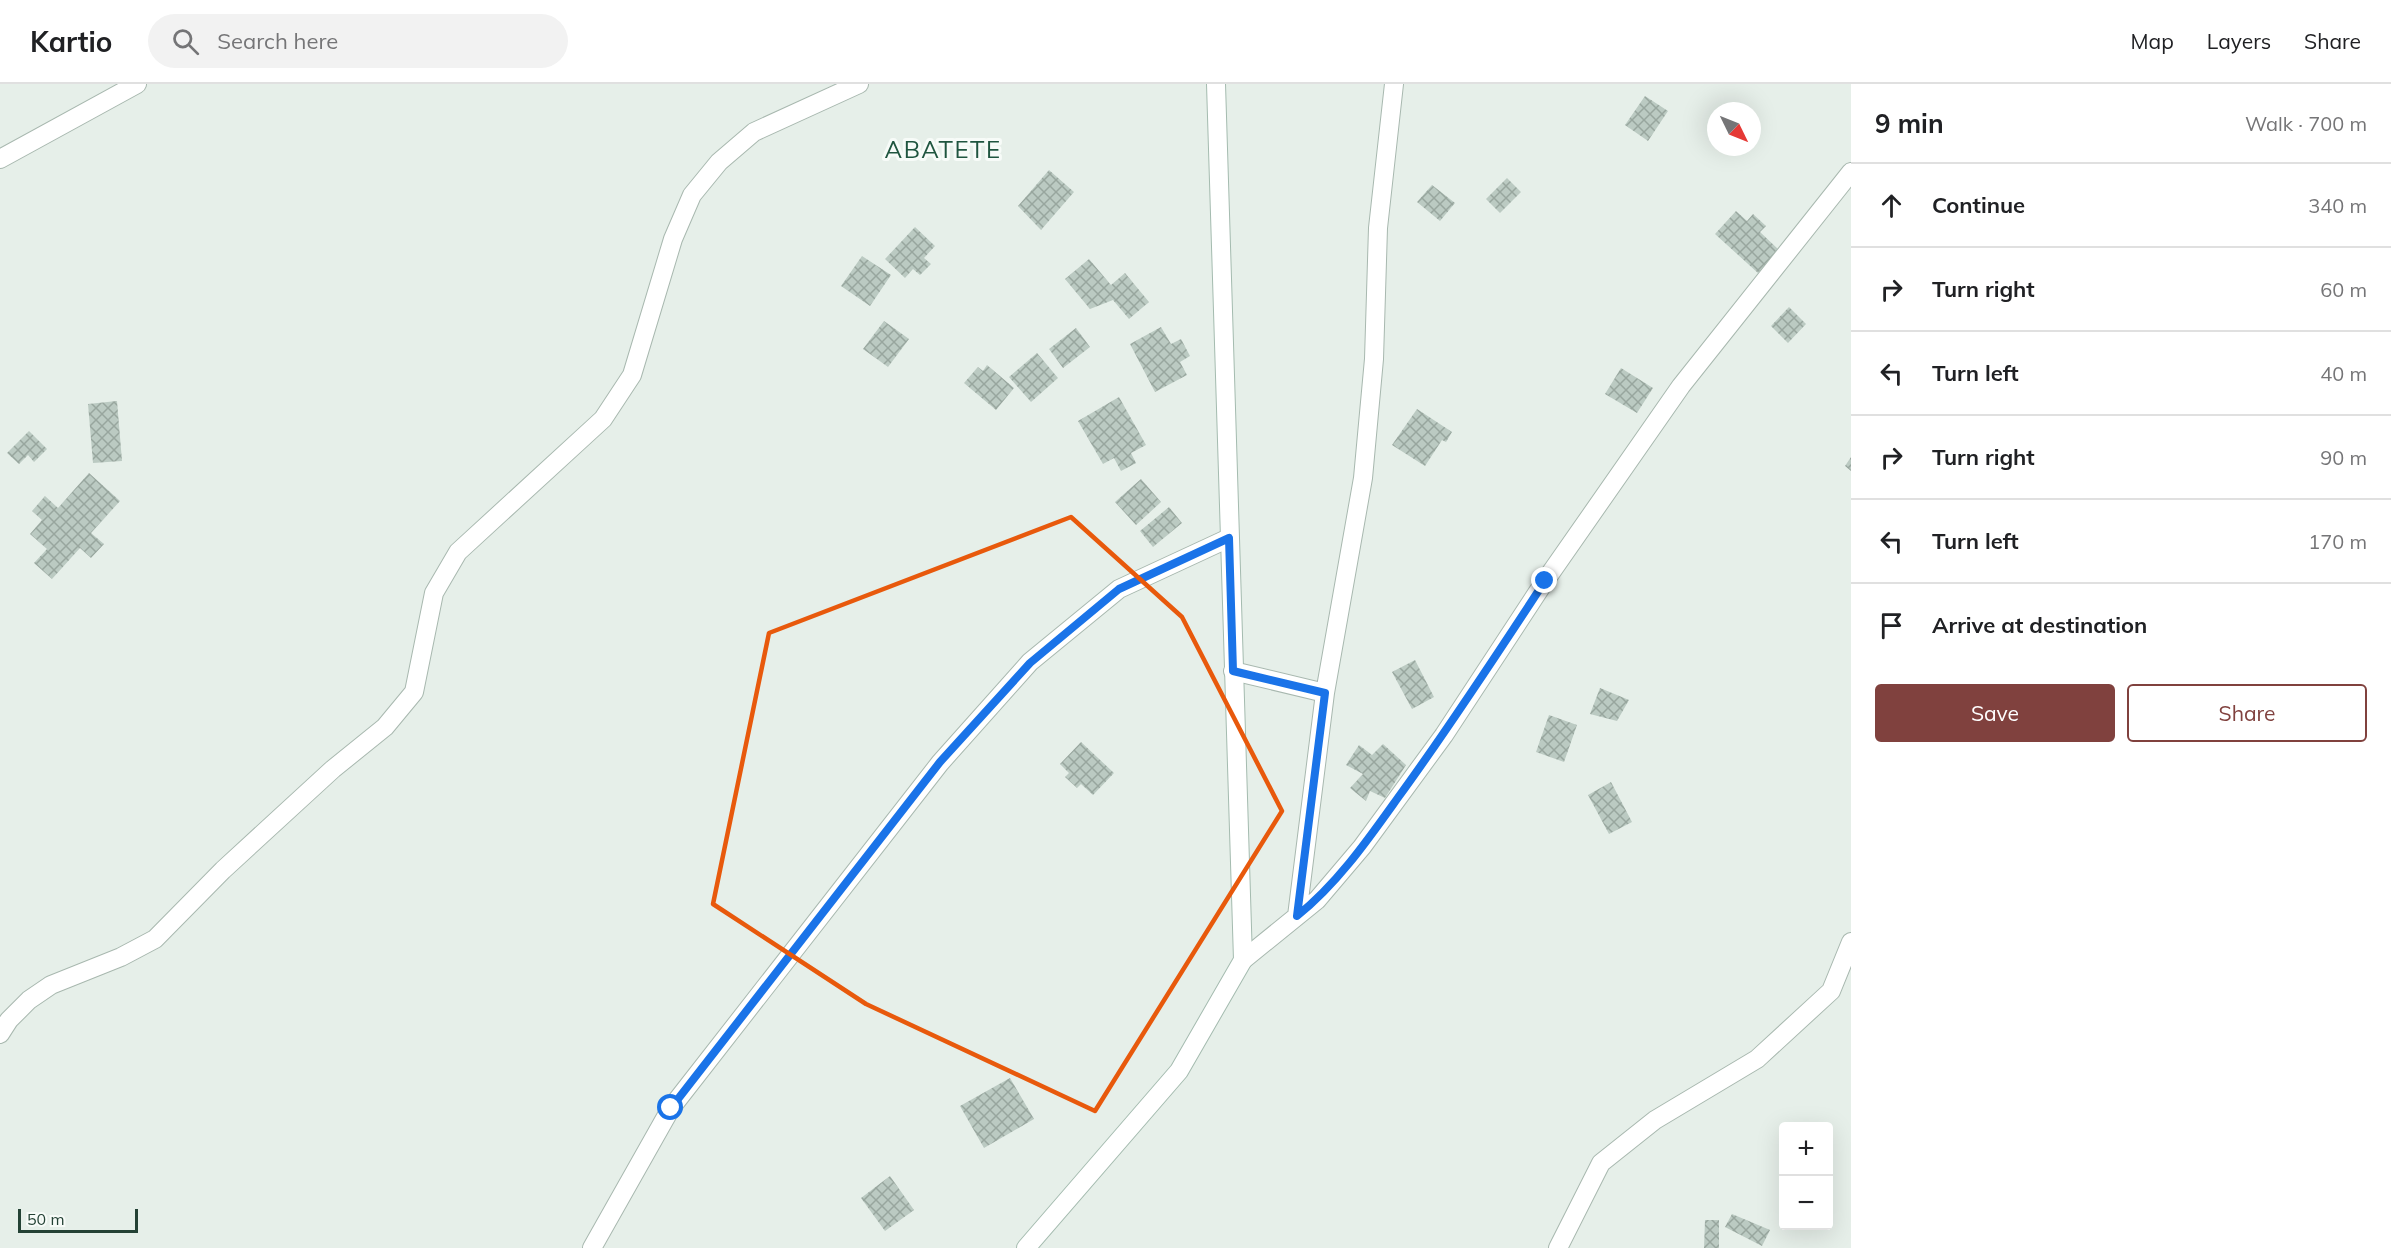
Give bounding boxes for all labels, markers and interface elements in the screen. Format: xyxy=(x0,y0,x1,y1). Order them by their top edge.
search box xyxy=(148,14,568,68)
text: Kartio xyxy=(30,24,112,59)
icon: search xyxy=(169,25,202,58)
text: Search here xyxy=(217,27,338,55)
text: Map xyxy=(2131,28,2174,54)
text: Layers xyxy=(2207,28,2271,54)
text: Share xyxy=(2304,28,2361,54)
north arrow xyxy=(1707,102,1761,156)
text: 9 min xyxy=(1875,107,1944,140)
text: Walk · 700 m xyxy=(2245,111,2367,136)
district label: ABATETE xyxy=(885,134,1002,164)
icon: ahead xyxy=(1875,189,1908,222)
text: Continue xyxy=(1932,191,2025,219)
text: 340 m xyxy=(2308,193,2367,218)
icon: right xyxy=(1875,273,1908,306)
text: Turn right xyxy=(1932,275,2035,303)
text: 60 m xyxy=(2320,277,2367,302)
icon: left xyxy=(1875,357,1908,390)
text: Turn left xyxy=(1932,359,2019,387)
text: 40 m xyxy=(2320,361,2367,386)
icon: right xyxy=(1875,441,1908,474)
text: Turn right xyxy=(1932,443,2035,471)
text: 90 m xyxy=(2320,445,2367,470)
icon: left xyxy=(1875,525,1908,558)
text: Turn left xyxy=(1932,527,2019,555)
text: 170 m xyxy=(2308,529,2367,554)
route end xyxy=(1531,567,1557,593)
icon: arrive xyxy=(1875,609,1908,642)
text: Arrive at destination xyxy=(1932,611,2147,639)
button: Save xyxy=(1875,684,2115,742)
button: Share xyxy=(2127,684,2367,742)
route start xyxy=(657,1094,683,1120)
map controls xyxy=(1779,1122,1833,1230)
button: + xyxy=(1779,1122,1833,1176)
button: − xyxy=(1779,1176,1833,1230)
scale bar xyxy=(18,1206,138,1234)
text: 50 m xyxy=(27,1209,64,1229)

